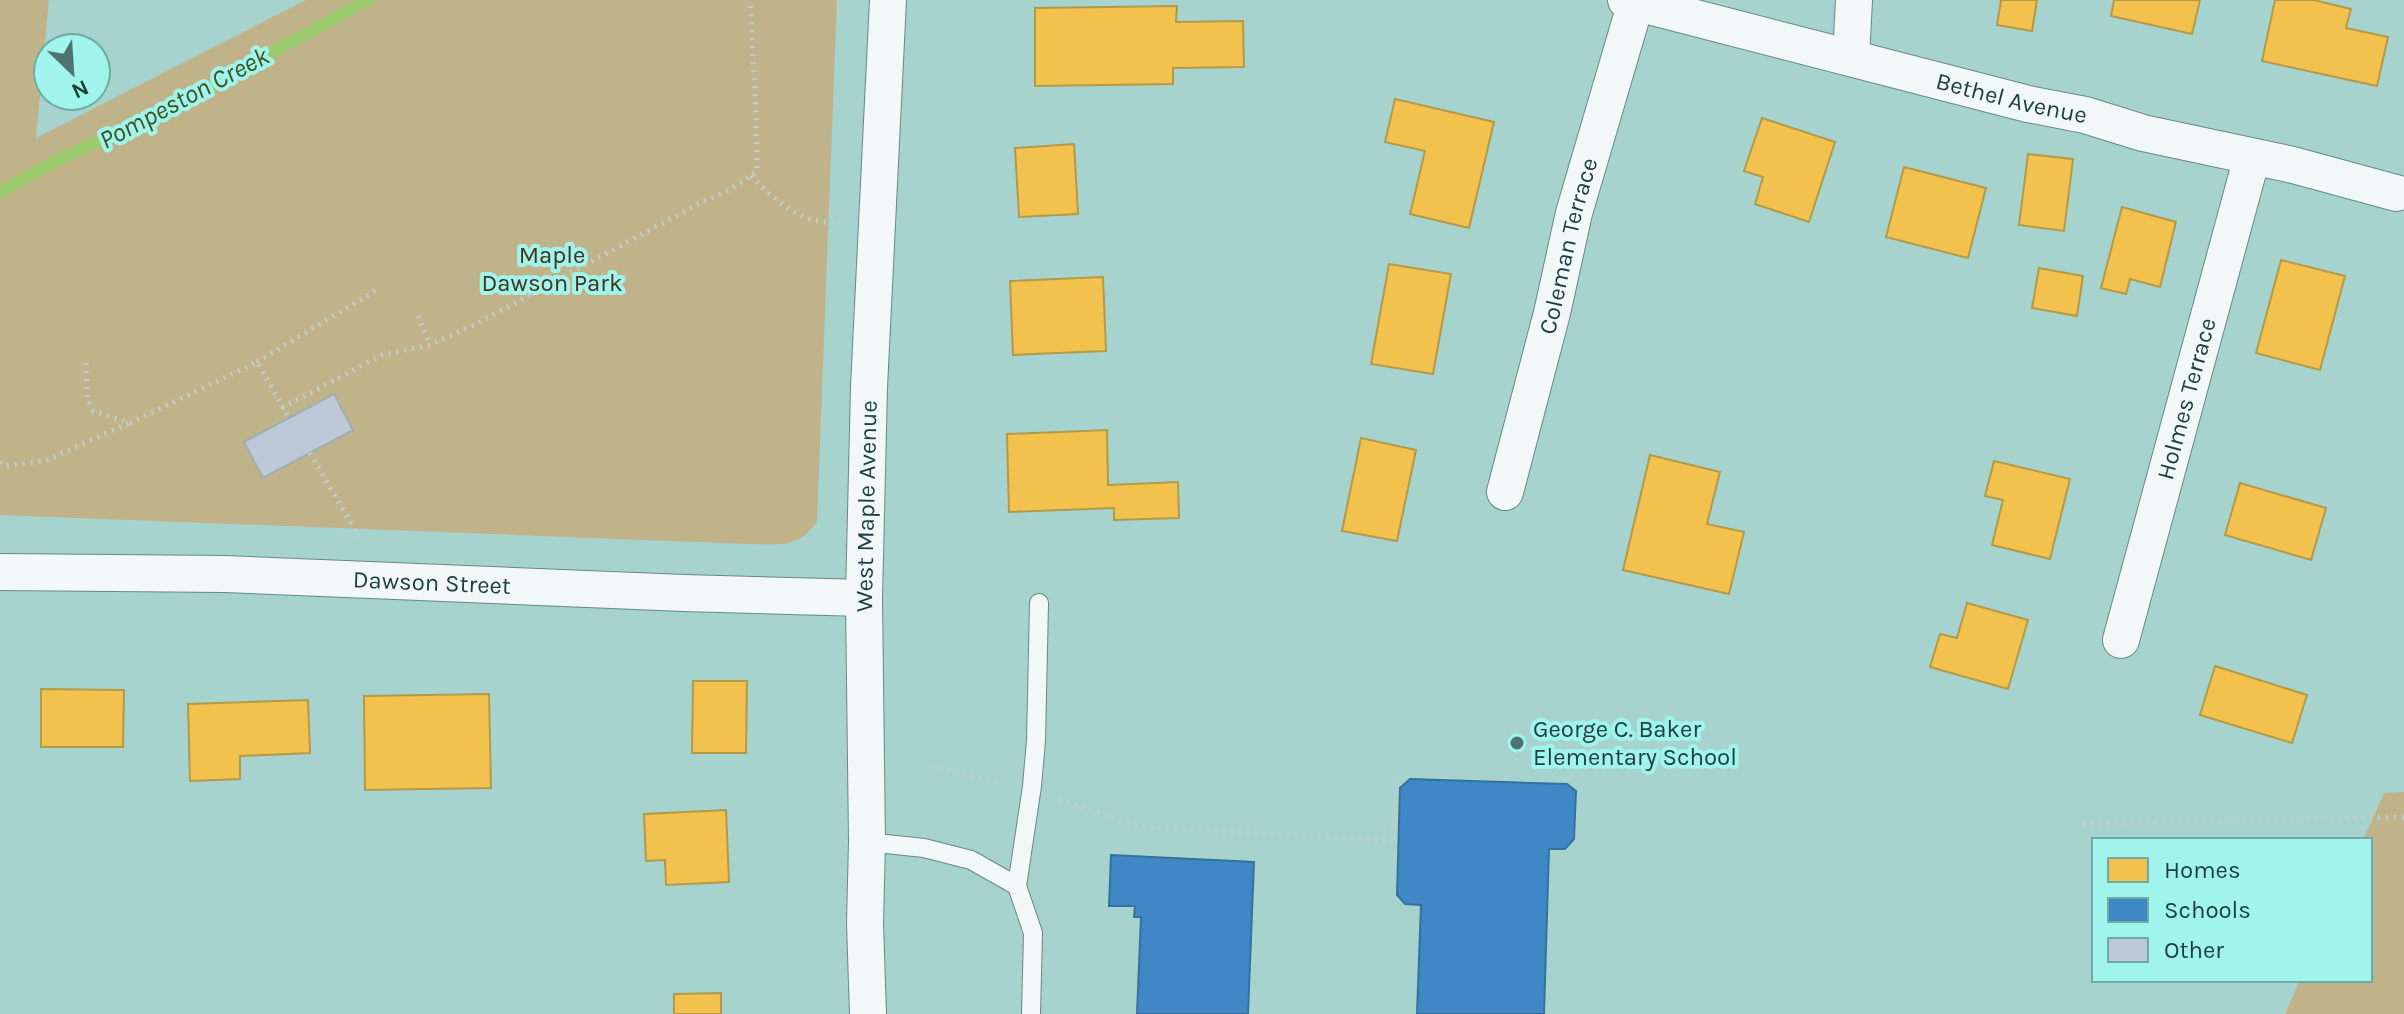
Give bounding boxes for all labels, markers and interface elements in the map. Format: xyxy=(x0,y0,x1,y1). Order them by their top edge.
north arrow xyxy=(32,32,112,112)
water label: Pompeston Creek xyxy=(94,40,275,156)
street label: Bethel Avenue xyxy=(1933,67,2090,129)
text: N xyxy=(67,74,93,104)
street label: Coleman Terrace xyxy=(1533,155,1603,337)
park label: Maple Dawson Park xyxy=(481,241,623,297)
street label: Holmes Terrace xyxy=(2151,315,2222,483)
street label: West Maple Avenue xyxy=(850,400,883,612)
street label: Dawson Street xyxy=(352,565,511,600)
place label: George C. Baker Elementary School xyxy=(1533,715,1737,771)
marker: George C. Baker Elementary School xyxy=(1508,734,1526,752)
legend xyxy=(2092,838,2372,982)
text: Homes xyxy=(2164,856,2241,884)
text: Schools xyxy=(2164,896,2251,924)
text: Other xyxy=(2164,936,2224,964)

